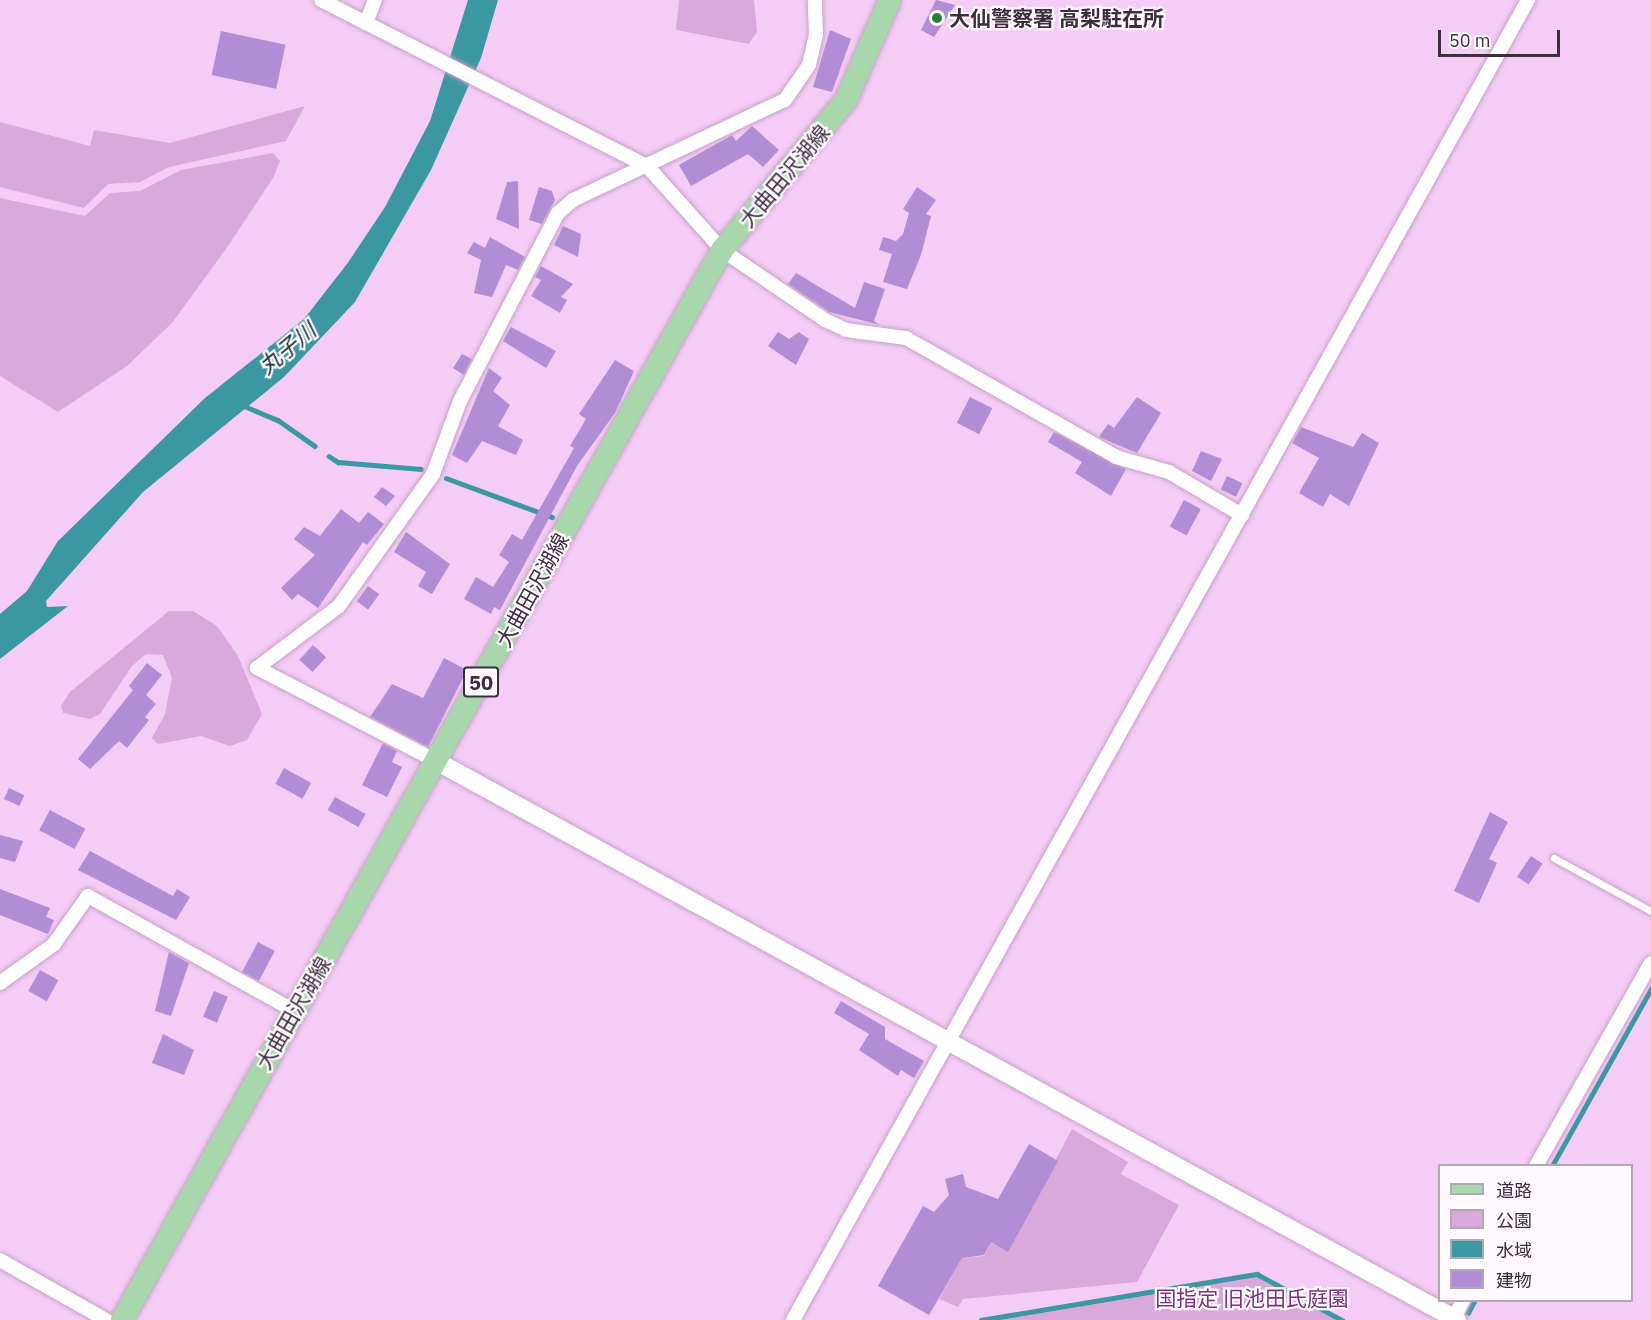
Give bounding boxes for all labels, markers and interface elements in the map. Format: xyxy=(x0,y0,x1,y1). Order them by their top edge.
place label: 大仙警察署 高梨駐在所 xyxy=(949,5,1164,31)
marker: 大仙警察署 高梨駐在所 xyxy=(930,11,944,25)
scale bar xyxy=(1441,18,1562,56)
text: 50 m xyxy=(1449,29,1491,52)
street label: 大曲田沢湖線 xyxy=(734,120,834,232)
water label: 丸子川 xyxy=(253,317,321,379)
street label: 大曲田沢湖線 xyxy=(490,529,574,651)
road number: 50 xyxy=(463,665,499,699)
street label: 大曲田沢湖線 xyxy=(251,952,335,1074)
legend xyxy=(1438,1164,1633,1302)
text: 道路 xyxy=(1496,1179,1532,1202)
text: 公園 xyxy=(1496,1209,1532,1232)
text: 水域 xyxy=(1496,1239,1532,1262)
text: 建物 xyxy=(1496,1269,1532,1292)
park label: 国指定 旧池田氏庭園 xyxy=(1155,1285,1349,1311)

